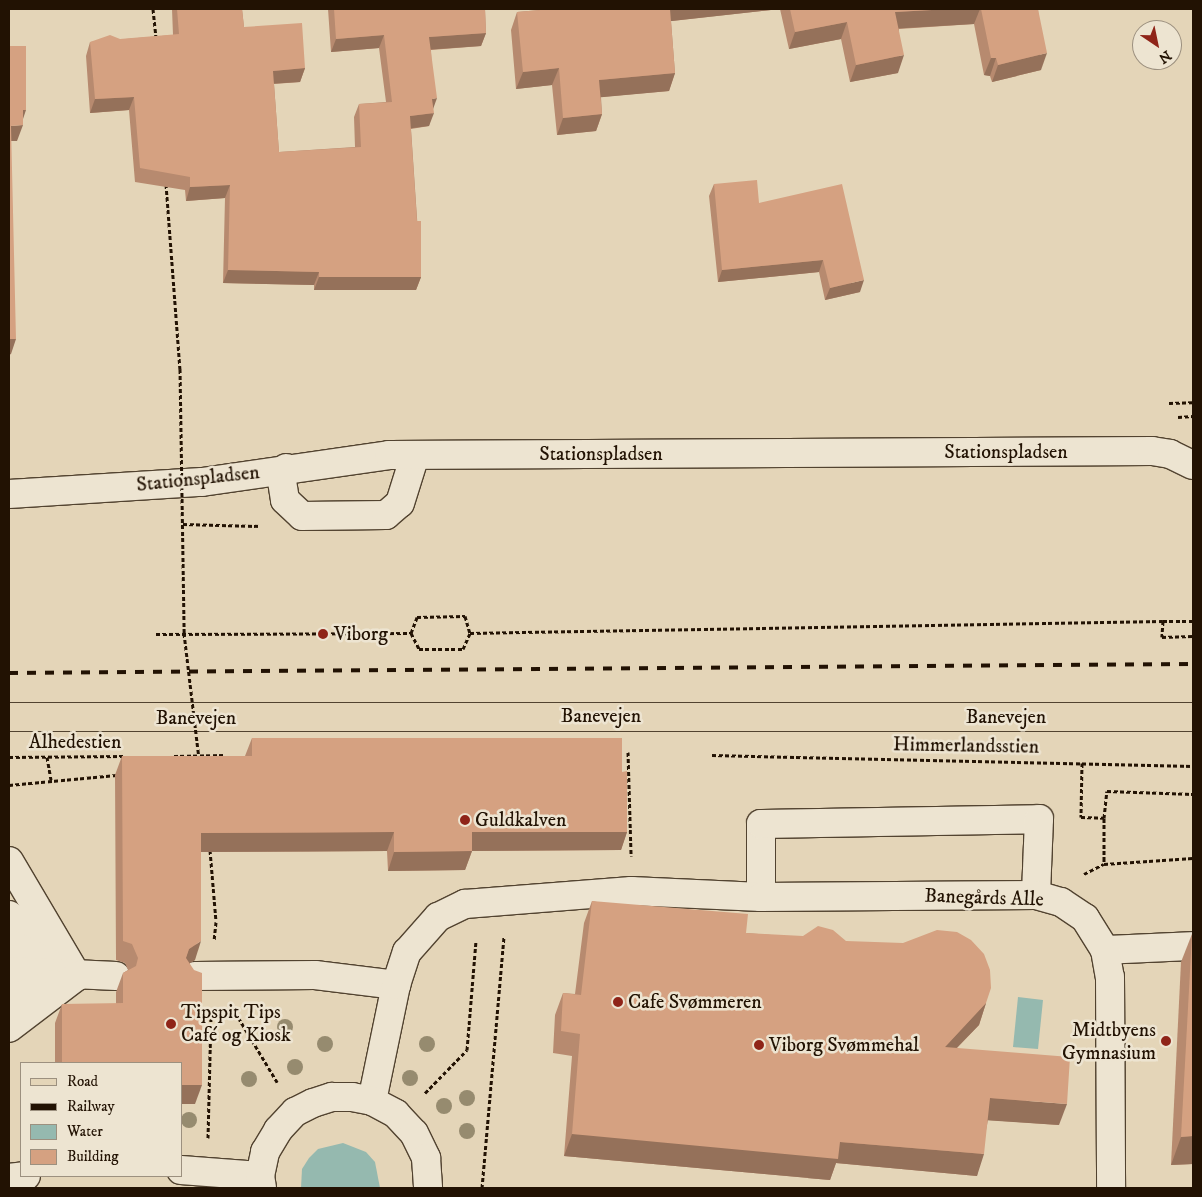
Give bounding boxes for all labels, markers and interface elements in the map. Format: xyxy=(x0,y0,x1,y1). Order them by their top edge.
north arrow xyxy=(1132,20,1182,70)
text: N xyxy=(1155,46,1175,67)
street label: Stationspladsen xyxy=(944,440,1068,464)
street label: Stationspladsen xyxy=(539,442,663,466)
street label: Stationspladsen xyxy=(135,461,261,497)
place label: Viborg xyxy=(334,622,388,646)
marker: Viborg xyxy=(316,627,330,641)
street label: Banevejen xyxy=(561,704,641,728)
street label: Banevejen xyxy=(966,705,1046,729)
street label: Banevejen xyxy=(156,706,236,730)
street label: Alhedestien xyxy=(29,730,121,754)
street label: Himmerlandsstien xyxy=(893,733,1039,759)
place label: Guldkalven xyxy=(475,808,566,832)
marker: Guldkalven xyxy=(459,814,471,826)
street label: Banegårds Alle xyxy=(924,884,1044,912)
place label: Cafe Svømmeren xyxy=(628,990,762,1014)
marker: Cafe Svømmeren xyxy=(612,996,624,1008)
place label: Tipspit Tips Café og Kiosk xyxy=(181,1000,291,1047)
marker: Tipspit Tips Café og Kiosk xyxy=(165,1018,177,1030)
place label: Midtbyens Gymnasium xyxy=(1062,1018,1156,1065)
place label: Viborg Svømmehal xyxy=(769,1033,919,1057)
marker: Midtbyens Gymnasium xyxy=(1160,1035,1172,1047)
marker: Viborg Svømmehal xyxy=(753,1039,765,1051)
legend xyxy=(20,1062,182,1177)
text: Road xyxy=(67,1072,98,1091)
text: Railway xyxy=(67,1097,115,1116)
text: Water xyxy=(67,1122,103,1141)
text: Building xyxy=(67,1147,119,1166)

